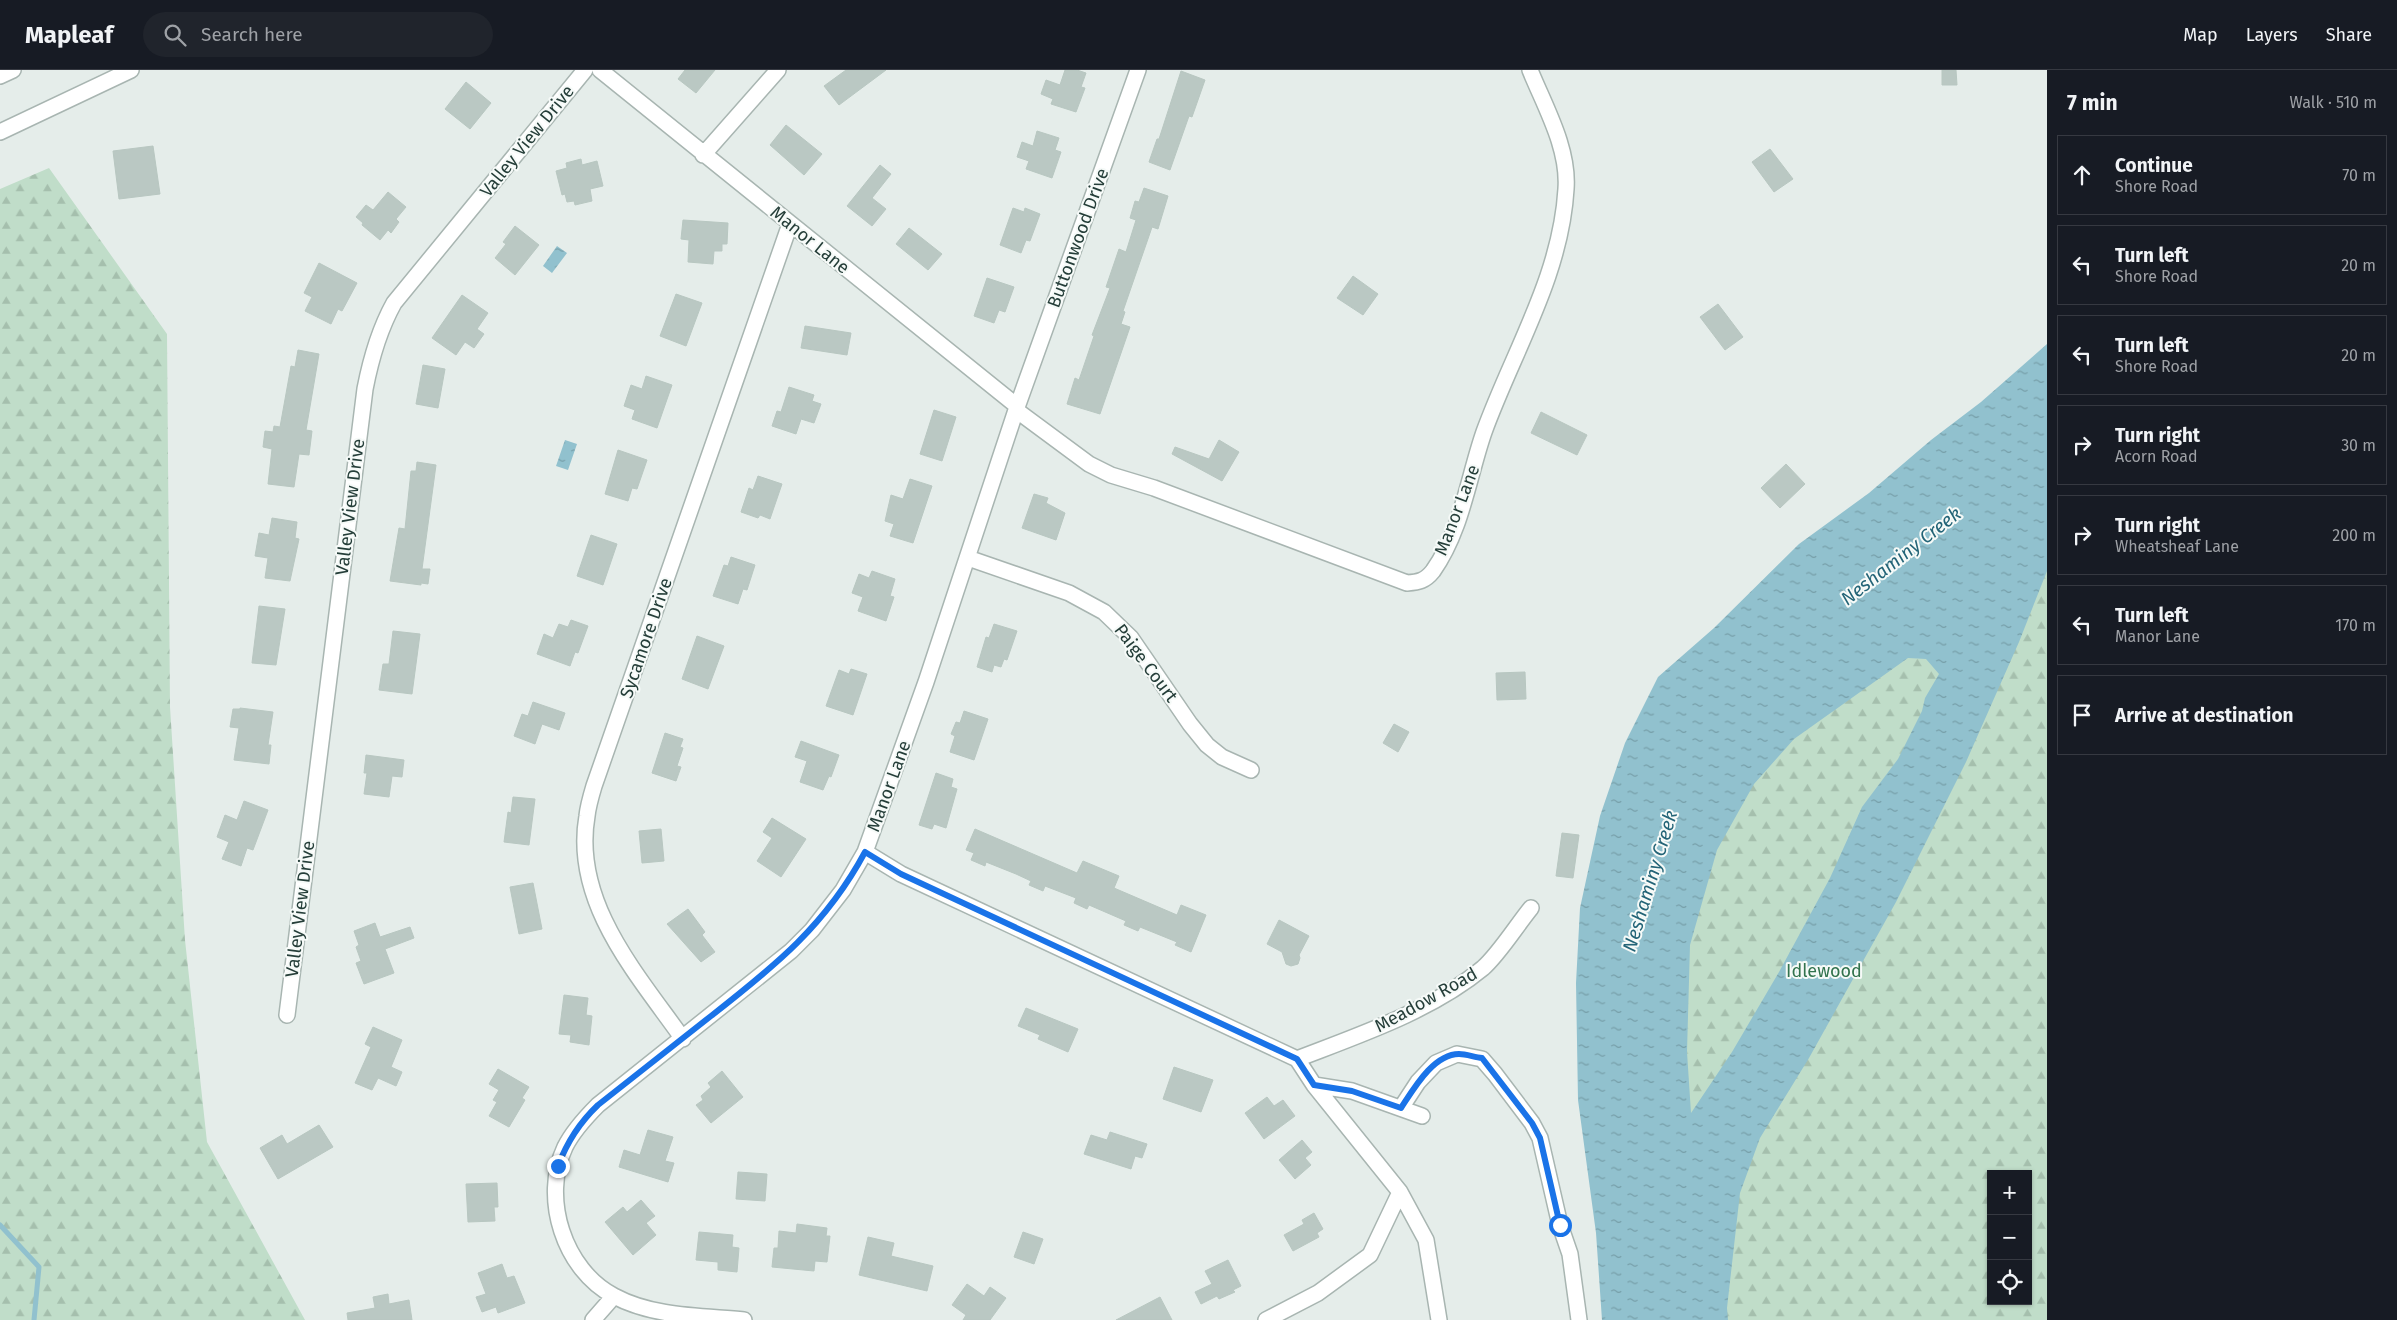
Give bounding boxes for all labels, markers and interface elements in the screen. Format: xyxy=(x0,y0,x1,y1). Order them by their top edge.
search box xyxy=(143,12,493,57)
text: Mapleaf xyxy=(25,21,113,49)
icon: search xyxy=(161,21,189,49)
text: Search here xyxy=(201,23,303,46)
text: Map xyxy=(2183,24,2218,46)
text: Layers xyxy=(2246,24,2298,46)
text: Share xyxy=(2326,24,2372,46)
street label: Valley View Drive xyxy=(475,81,579,201)
text: 7 min xyxy=(2067,90,2118,116)
text: Walk · 510 m xyxy=(2290,93,2377,112)
text: Continue xyxy=(2115,154,2193,177)
icon: ahead xyxy=(2068,161,2096,189)
street label: Buttonwood Drive xyxy=(1043,165,1113,311)
text: 70 m xyxy=(2342,166,2376,185)
text: Shore Road xyxy=(2115,177,2198,196)
street label: Manor Lane xyxy=(766,201,854,279)
text: Turn left xyxy=(2115,244,2189,267)
icon: left xyxy=(2068,251,2096,279)
text: 20 m xyxy=(2341,256,2376,275)
text: Shore Road xyxy=(2115,267,2198,286)
text: Turn left xyxy=(2115,334,2189,357)
icon: left xyxy=(2068,341,2096,369)
text: 20 m xyxy=(2341,346,2376,365)
text: Shore Road xyxy=(2115,357,2198,376)
text: Turn right xyxy=(2115,424,2200,447)
icon: right xyxy=(2068,431,2096,459)
text: 30 m xyxy=(2341,436,2376,455)
street label: Valley View Drive xyxy=(331,437,369,577)
text: Acorn Road xyxy=(2115,447,2198,466)
street label: Manor Lane xyxy=(1430,461,1484,559)
water label: Neshaminy Creek xyxy=(1836,502,1966,610)
text: Turn right xyxy=(2115,514,2200,537)
icon: right xyxy=(2068,521,2096,549)
text: 200 m xyxy=(2332,526,2376,545)
text: Wheatsheaf Lane xyxy=(2115,537,2239,556)
street label: Sycamore Drive xyxy=(615,575,677,701)
text: Turn left xyxy=(2115,604,2189,627)
icon: left xyxy=(2068,611,2096,639)
text: 170 m xyxy=(2335,616,2376,635)
street label: Paige Court xyxy=(1109,620,1183,707)
text: Manor Lane xyxy=(2115,627,2200,646)
icon: arrive xyxy=(2068,701,2096,729)
text: Arrive at destination xyxy=(2115,704,2294,727)
street label: Manor Lane xyxy=(862,737,916,835)
water label: Neshaminy Creek xyxy=(1618,808,1682,954)
street label: Valley View Drive xyxy=(281,839,319,979)
park label: Idlewood xyxy=(1786,960,1862,982)
street label: Meadow Road xyxy=(1371,963,1481,1037)
route end xyxy=(547,1155,570,1178)
map controls xyxy=(1987,1170,2032,1305)
button: + xyxy=(1987,1170,2032,1215)
route start xyxy=(1549,1214,1572,1237)
button: − xyxy=(1987,1215,2032,1260)
button: locate xyxy=(1987,1260,2032,1305)

